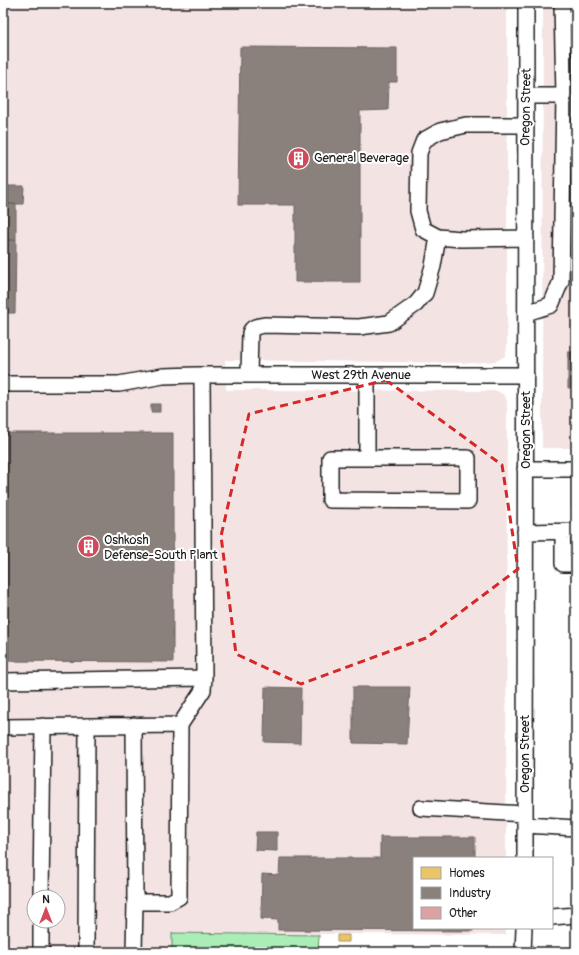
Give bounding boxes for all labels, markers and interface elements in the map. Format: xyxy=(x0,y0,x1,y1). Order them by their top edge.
street label: Oregon Street xyxy=(517,67,535,146)
building icon: General Beverage xyxy=(286,145,312,171)
place label: General Beverage xyxy=(314,150,409,166)
street label: West 29th Avenue xyxy=(311,367,411,383)
street label: Oregon Street xyxy=(518,390,534,469)
place label: Oshkosh Defense-South Plant xyxy=(104,532,218,563)
building icon: Oshkosh Defense-South Plant xyxy=(75,534,101,560)
street label: Oregon Street xyxy=(517,714,533,793)
legend xyxy=(413,857,553,929)
text: Homes xyxy=(449,866,485,881)
text: Industry xyxy=(449,886,491,901)
north arrow xyxy=(26,889,66,929)
text: N xyxy=(42,893,50,906)
text: Other xyxy=(449,906,478,921)

